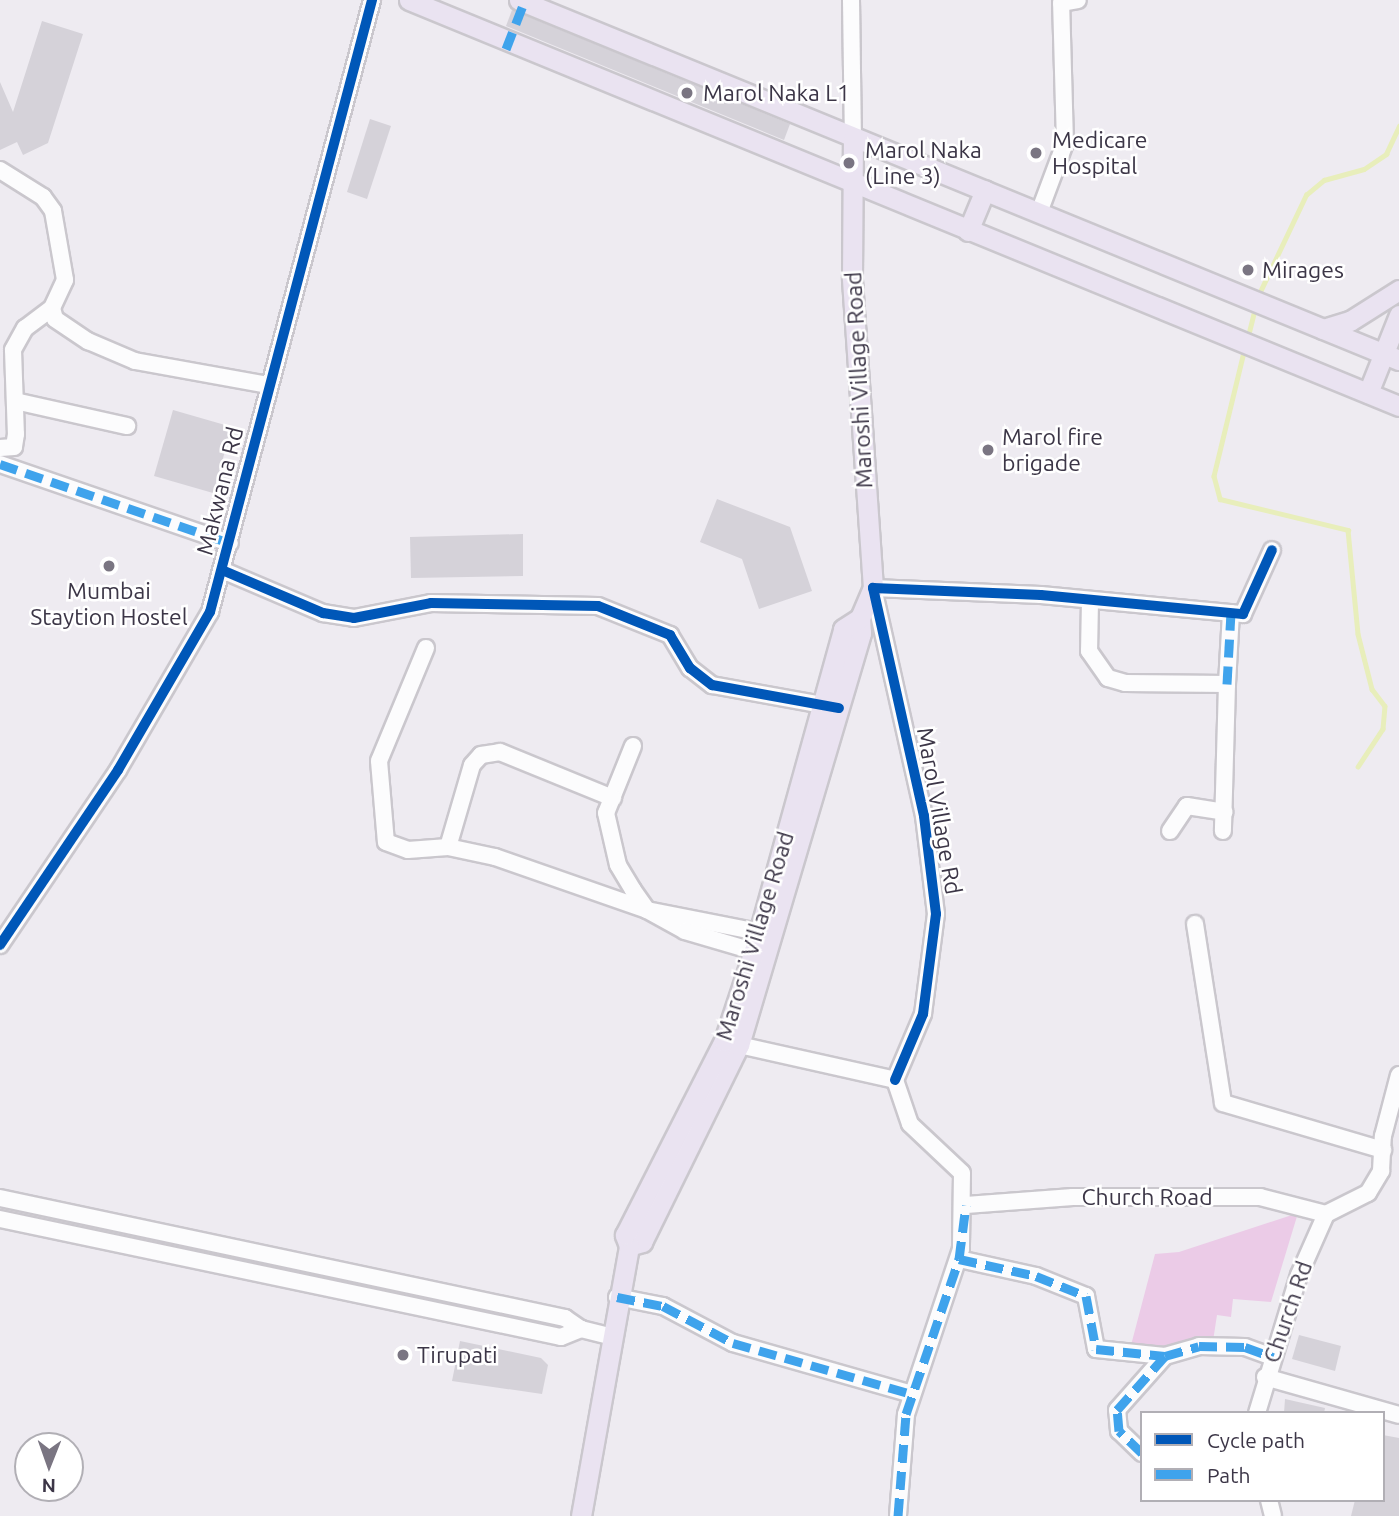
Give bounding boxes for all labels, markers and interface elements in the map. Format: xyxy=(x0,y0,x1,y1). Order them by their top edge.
place label: Marol Naka L1 xyxy=(703,79,850,107)
marker: Marol Naka L1 xyxy=(677,83,697,103)
place label: Medicare Hospital xyxy=(1052,126,1148,180)
place label: Marol Naka (Line 3) xyxy=(865,136,982,190)
marker: Medicare Hospital xyxy=(1026,143,1046,163)
marker: Marol Naka (Line 3) xyxy=(839,153,859,173)
place label: Mirages xyxy=(1262,256,1344,284)
marker: Mirages xyxy=(1240,262,1256,278)
street label: Maroshi Village Road xyxy=(840,271,878,489)
place label: Marol fire brigade xyxy=(1002,423,1103,477)
street label: Makwana Rd xyxy=(191,424,249,558)
marker: Marol fire brigade xyxy=(980,442,996,458)
marker: Mumbai Staytion Hostel xyxy=(101,558,117,574)
place label: Mumbai Staytion Hostel xyxy=(30,577,188,631)
street label: Marol Village Rd xyxy=(911,725,967,897)
street label: Maroshi Village Road xyxy=(710,828,800,1044)
street label: Church Road xyxy=(1081,1183,1213,1211)
street label: Church Rd xyxy=(1258,1257,1318,1367)
place label: Tirupati xyxy=(417,1341,498,1369)
marker: Tirupati xyxy=(395,1347,411,1363)
legend xyxy=(1140,1411,1385,1502)
text: Cycle path xyxy=(1207,1428,1305,1452)
north arrow xyxy=(14,1432,84,1502)
text: Path xyxy=(1207,1463,1250,1487)
text: N xyxy=(41,1475,56,1497)

